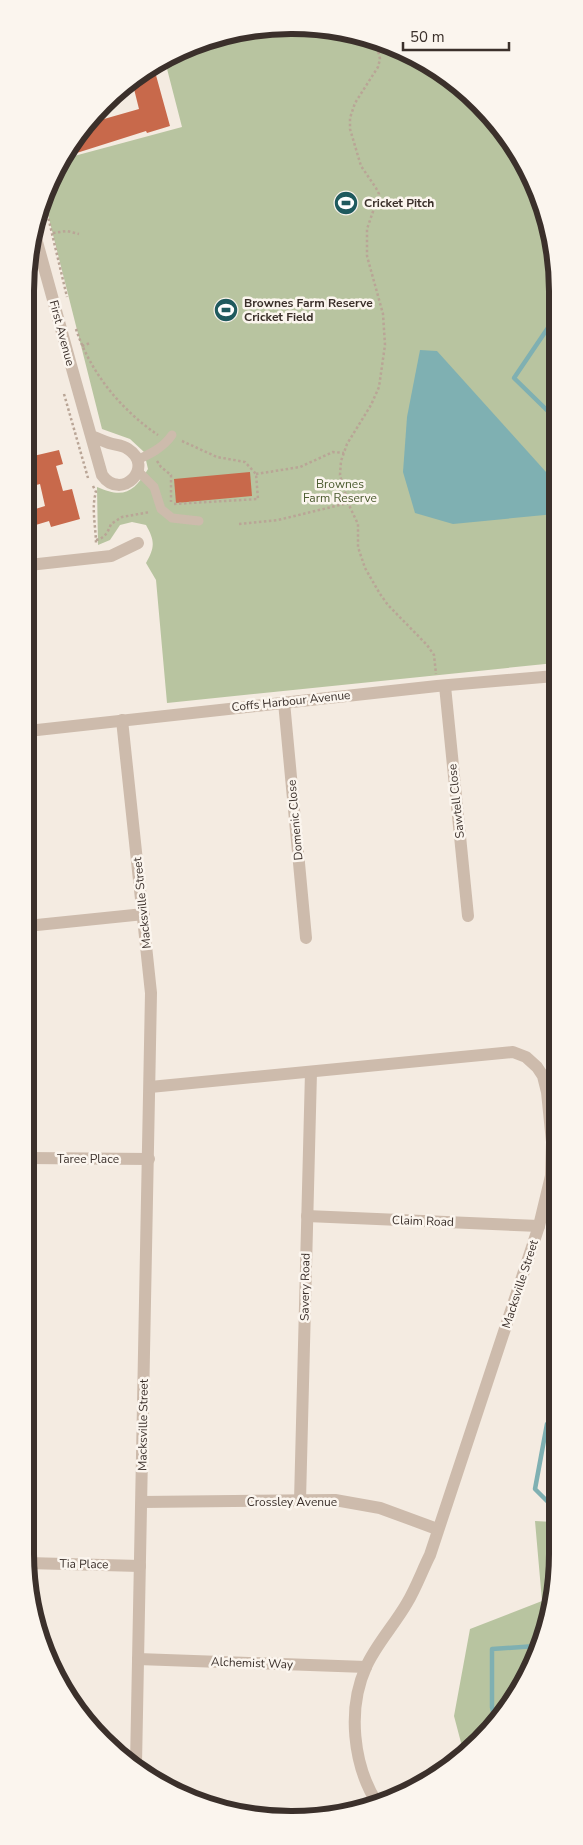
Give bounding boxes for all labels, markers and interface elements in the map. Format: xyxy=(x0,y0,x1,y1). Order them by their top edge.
scale bar xyxy=(403,20,509,52)
text: 50 m xyxy=(410,27,445,47)
sports icon: Cricket Pitch xyxy=(333,190,359,216)
place label: Cricket Pitch xyxy=(364,195,434,211)
place label: Brownes Farm Reserve Cricket Field xyxy=(244,295,373,325)
sports icon: Brownes Farm Reserve Cricket Field xyxy=(213,297,239,323)
street label: First Avenue xyxy=(46,298,78,368)
park label: Brownes Farm Reserve xyxy=(303,476,377,506)
street label: Coffs Harbour Avenue xyxy=(231,687,351,715)
street label: Sawtell Close xyxy=(444,763,468,839)
street label: Domenic Close xyxy=(284,779,306,861)
street label: Macksville Street xyxy=(129,856,155,950)
street label: Taree Place xyxy=(57,1151,119,1167)
street label: Claim Road xyxy=(392,1212,454,1230)
street label: Macksville Street xyxy=(498,1237,542,1330)
street label: Savery Road xyxy=(296,1253,314,1321)
street label: Macksville Street xyxy=(134,1378,152,1471)
street label: Crossley Avenue xyxy=(247,1494,337,1510)
street label: Tia Place xyxy=(59,1556,109,1572)
street label: Alchemist Way xyxy=(211,1654,294,1672)

